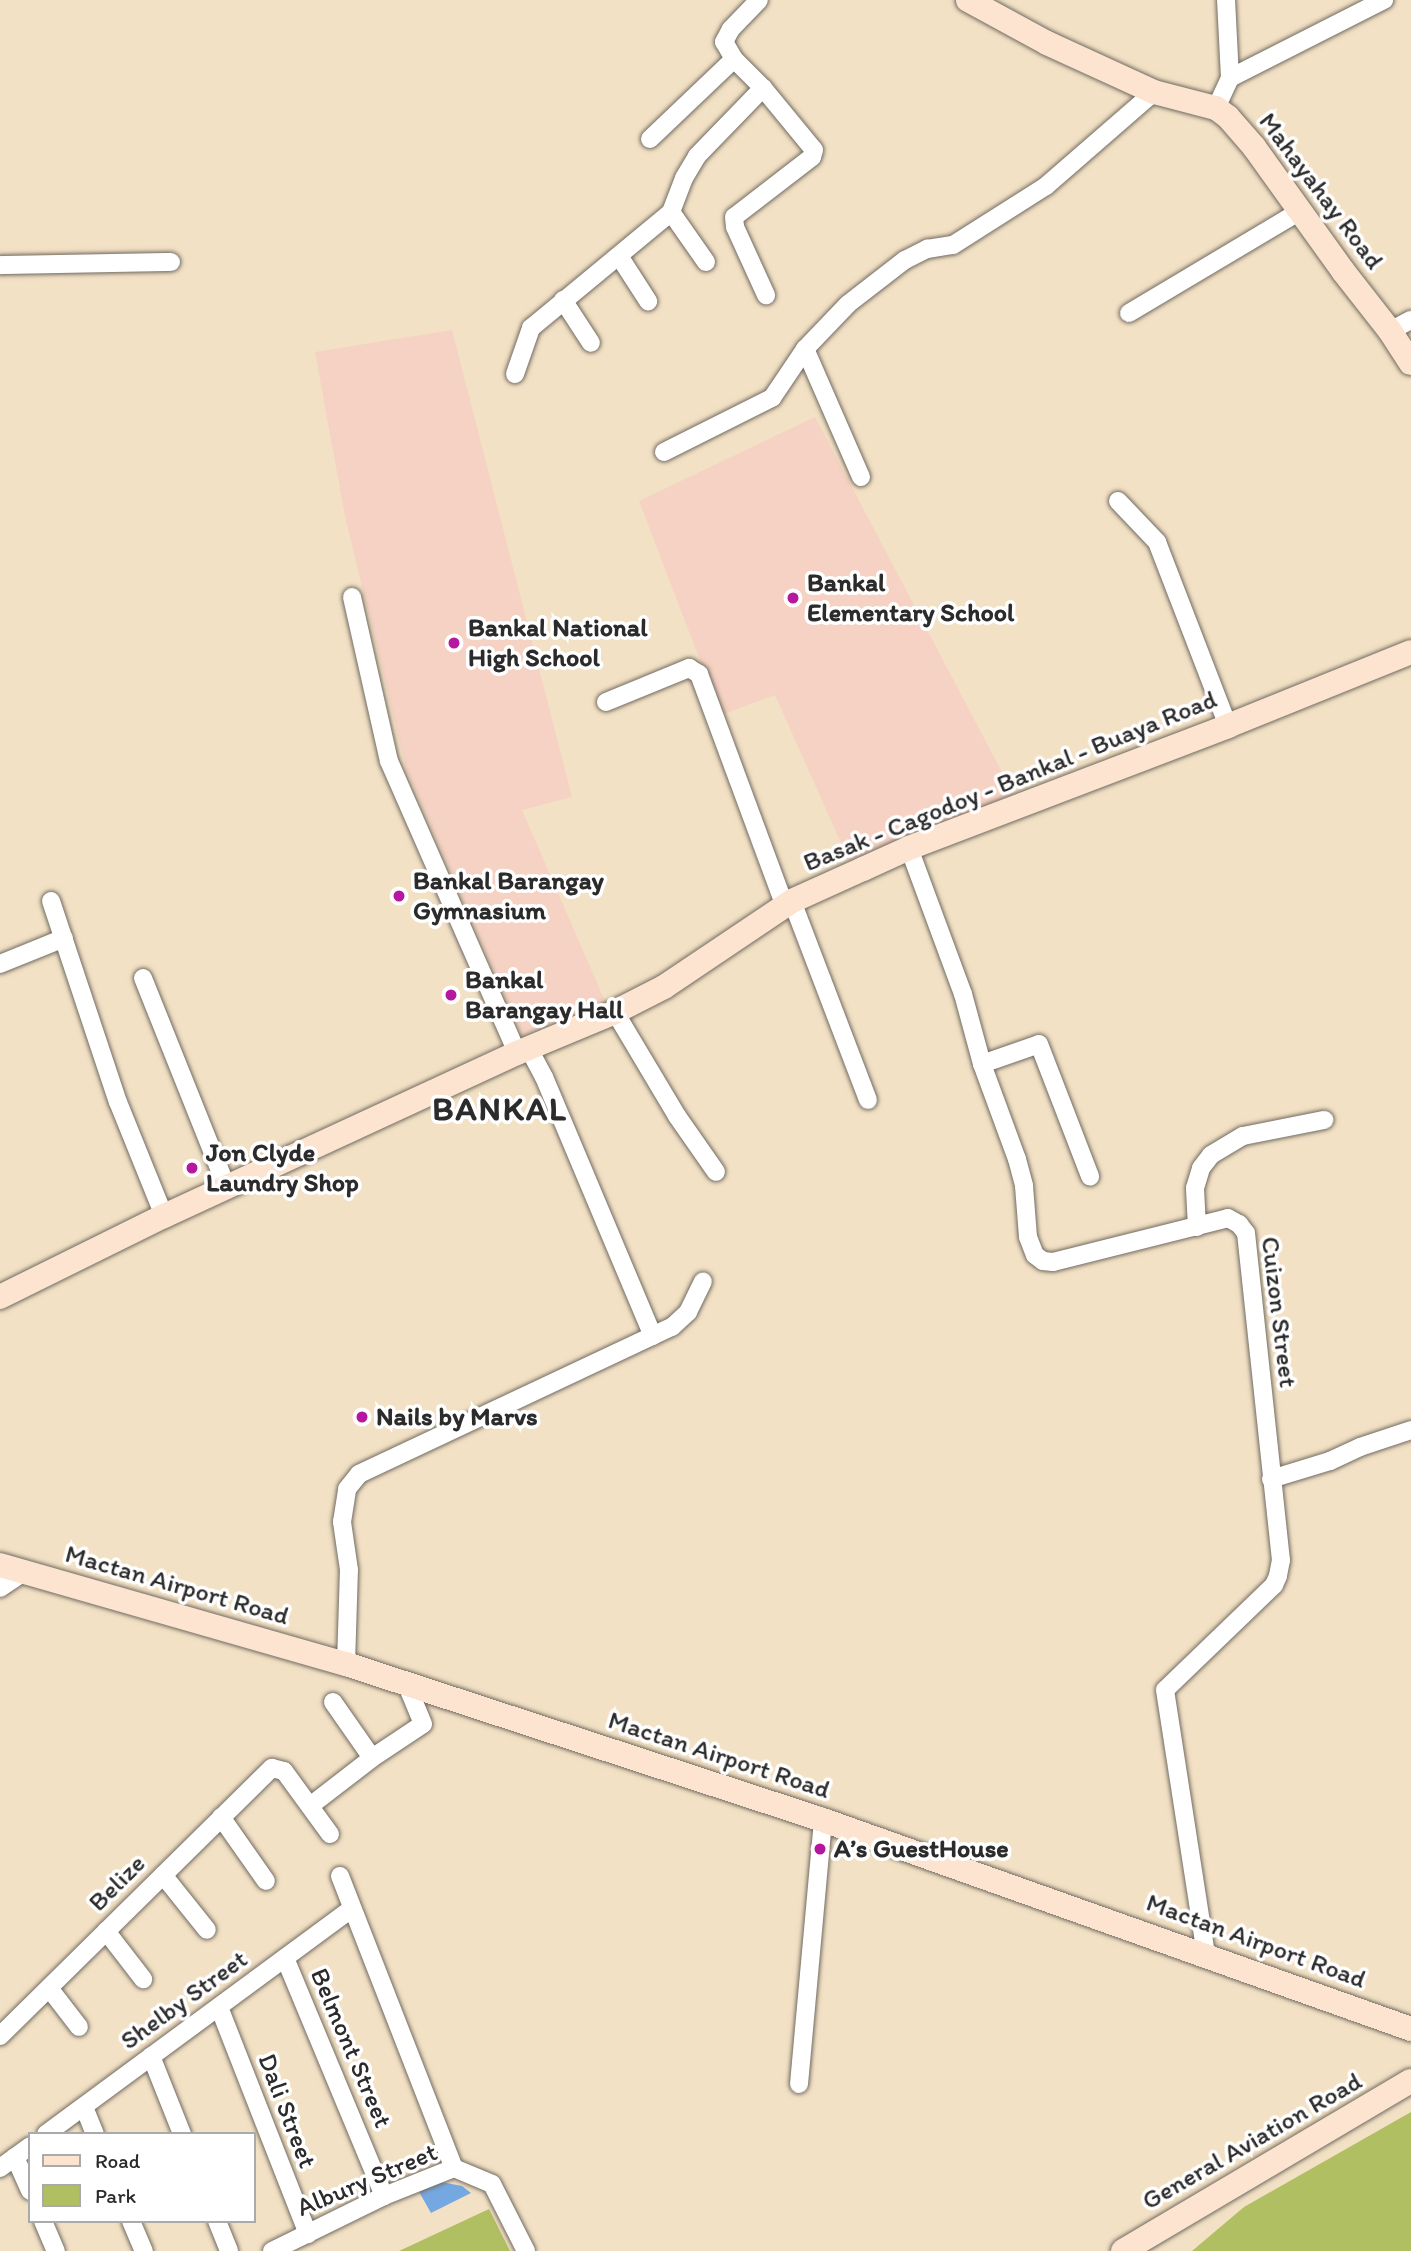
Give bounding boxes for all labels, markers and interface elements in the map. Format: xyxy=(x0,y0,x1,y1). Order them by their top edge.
street label: Mahayahay Road xyxy=(1252,107,1390,275)
place label: Bankal Elementary School xyxy=(807,567,1014,628)
marker: Bankal Elementary School xyxy=(785,590,801,606)
place label: Bankal National High School xyxy=(468,612,648,674)
marker: Bankal National High School xyxy=(446,635,462,651)
street label: Basak - Cagodoy - Bankal - Buaya Road xyxy=(800,684,1220,878)
place label: Bankal Barangay Gymnasium xyxy=(413,865,604,926)
marker: Bankal Barangay Gymnasium xyxy=(391,888,407,904)
place label: Bankal Barangay Hall xyxy=(465,964,623,1026)
marker: Bankal Barangay Hall xyxy=(443,987,459,1003)
district label: BANKAL xyxy=(433,1089,567,1129)
place label: Jon Clyde Laundry Shop xyxy=(206,1137,359,1198)
marker: Jon Clyde Laundry Shop xyxy=(184,1160,200,1176)
street label: Cuizon Street xyxy=(1254,1235,1304,1389)
place label: Nails by Marvs xyxy=(376,1401,538,1433)
marker: Nails by Marvs xyxy=(354,1409,370,1425)
street label: Mactan Airport Road xyxy=(62,1538,292,1632)
street label: Mactan Airport Road xyxy=(604,1704,834,1806)
place label: A’s GuestHouse xyxy=(834,1833,1009,1865)
marker: A’s GuestHouse xyxy=(812,1841,828,1857)
street label: Belize xyxy=(82,1848,152,1918)
street label: Mactan Airport Road xyxy=(1142,1887,1370,1995)
street label: Shelby Street xyxy=(115,1944,253,2056)
street label: Belmont Street xyxy=(303,1964,399,2132)
street label: Dali Street xyxy=(251,2050,323,2172)
street label: General Aviation Road xyxy=(1137,2066,1367,2216)
legend xyxy=(28,2132,256,2223)
street label: Albury Street xyxy=(292,2137,442,2223)
text: Road xyxy=(95,2148,140,2173)
text: Park xyxy=(95,2183,136,2208)

